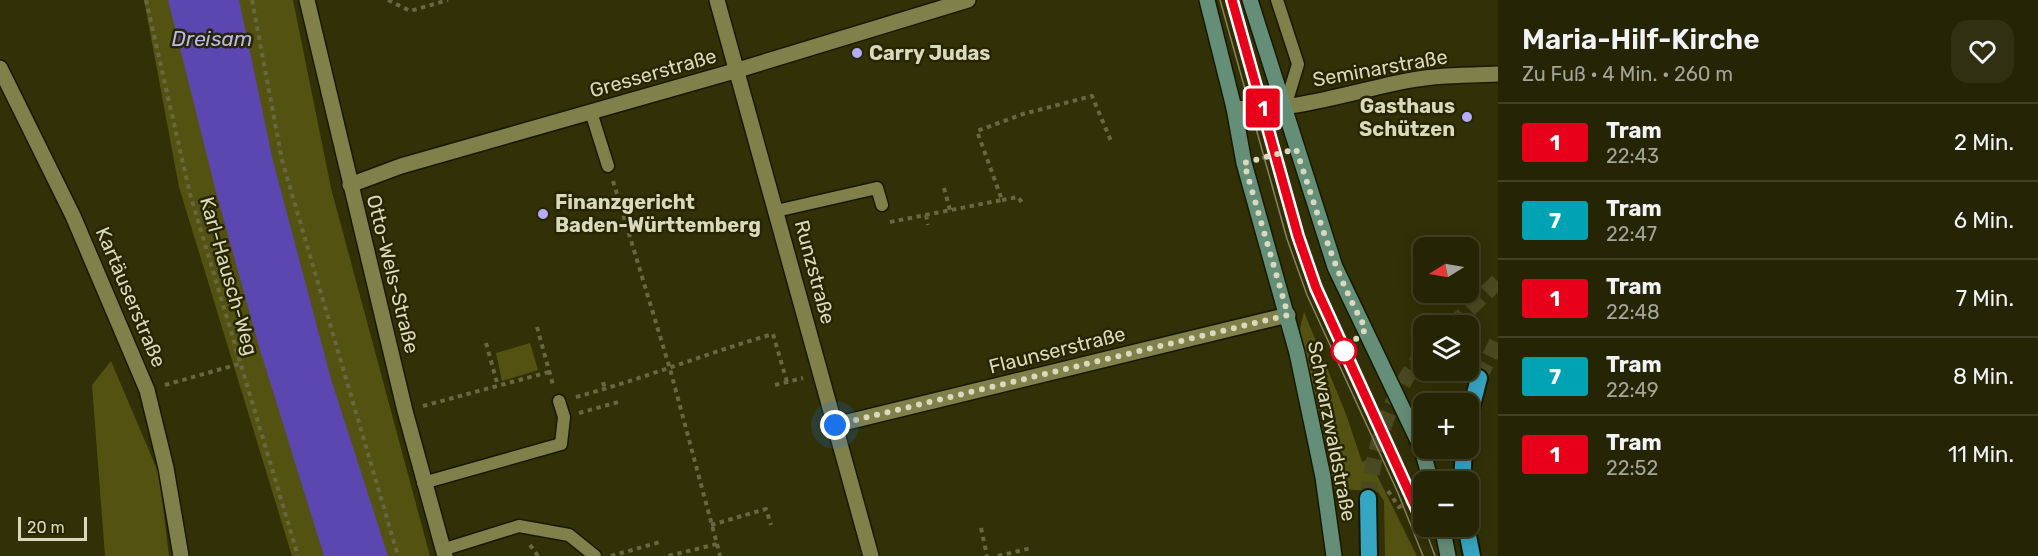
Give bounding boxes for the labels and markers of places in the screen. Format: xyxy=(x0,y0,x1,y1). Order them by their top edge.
place label: Carry Judas xyxy=(869,41,990,65)
marker: Carry Judas xyxy=(850,46,864,60)
place label: Gasthaus Schützen xyxy=(1359,94,1455,141)
marker: Gasthaus Schützen xyxy=(1460,110,1474,124)
place label: Finanzgericht Baden-Württemberg xyxy=(555,190,761,237)
marker: Finanzgericht Baden-Württemberg xyxy=(536,207,550,221)
unlabelled marker xyxy=(1331,338,1357,364)

